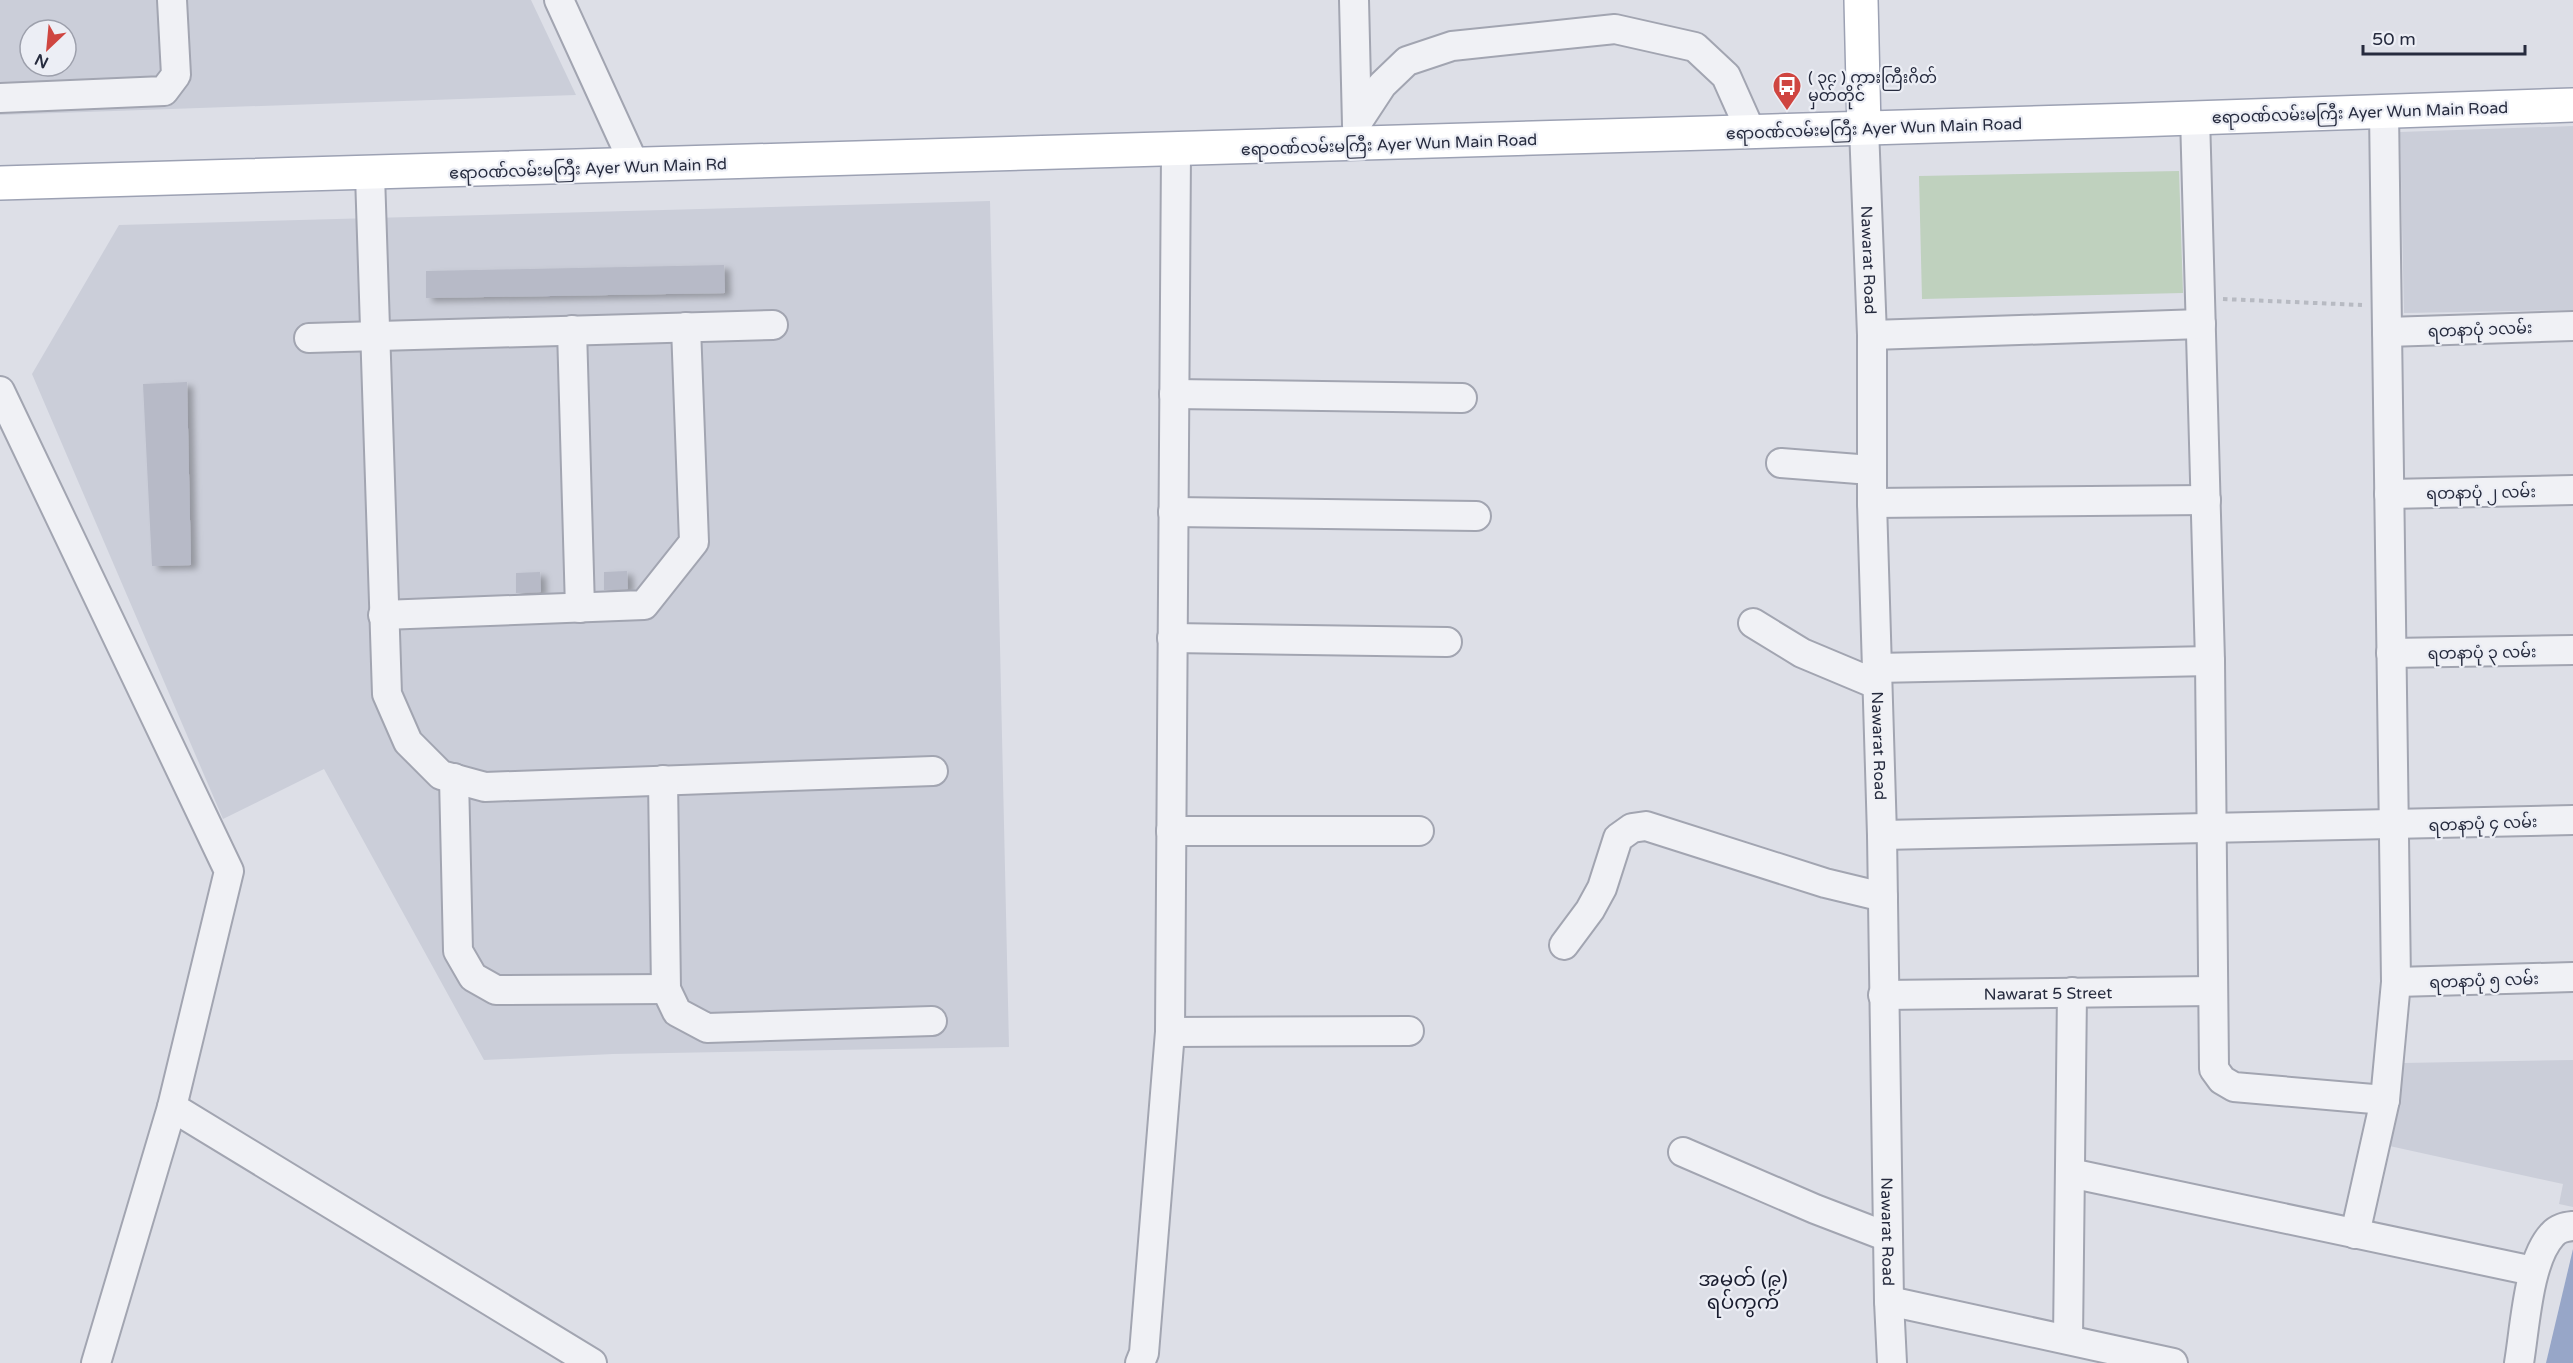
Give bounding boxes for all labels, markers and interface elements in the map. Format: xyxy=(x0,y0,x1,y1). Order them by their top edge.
north arrow xyxy=(18,18,78,78)
scale bar xyxy=(2363,18,2525,56)
text: 50 m xyxy=(2372,28,2416,50)
text: N xyxy=(32,49,52,72)
place label: ( ၃၄ ) ကားကြီးဂိတ် မှတ်တိုင် xyxy=(1808,66,1937,110)
bus stop icon: ( ၃၄ ) ကားကြီးဂိတ် မှတ်တိုင် xyxy=(1771,70,1803,112)
street label: ဧရာဝဏ်လမ်းမကြီး Ayer Wun Main Road xyxy=(2211,96,2509,131)
street label: ဧရာဝဏ်လမ်းမကြီး Ayer Wun Main Road xyxy=(1725,112,2023,147)
street label: ဧရာဝဏ်လမ်းမကြီး Ayer Wun Main Road xyxy=(1240,128,1538,163)
street label: ဧရာဝဏ်လမ်းမကြီး Ayer Wun Main Rd xyxy=(449,152,727,187)
street label: Nawarat Road xyxy=(1856,205,1880,315)
street label: ရတနာပုံ ၁လမ်း xyxy=(2427,316,2533,346)
street label: ရတနာပုံ ၂ လမ်း xyxy=(2426,480,2536,508)
street label: ရတနာပုံ ၃ လမ်း xyxy=(2427,640,2537,668)
street label: Nawarat Road xyxy=(1867,691,1890,800)
street label: ရတနာပုံ ၄ လမ်း xyxy=(2428,810,2538,840)
street label: ရတနာပုံ ၅ လမ်း xyxy=(2429,967,2539,997)
street label: Nawarat 5 Street xyxy=(1984,983,2112,1005)
street label: Nawarat Road xyxy=(1876,1177,1898,1286)
district label: အမှတ် (၉) ရပ်ကွက် xyxy=(1698,1265,1788,1318)

